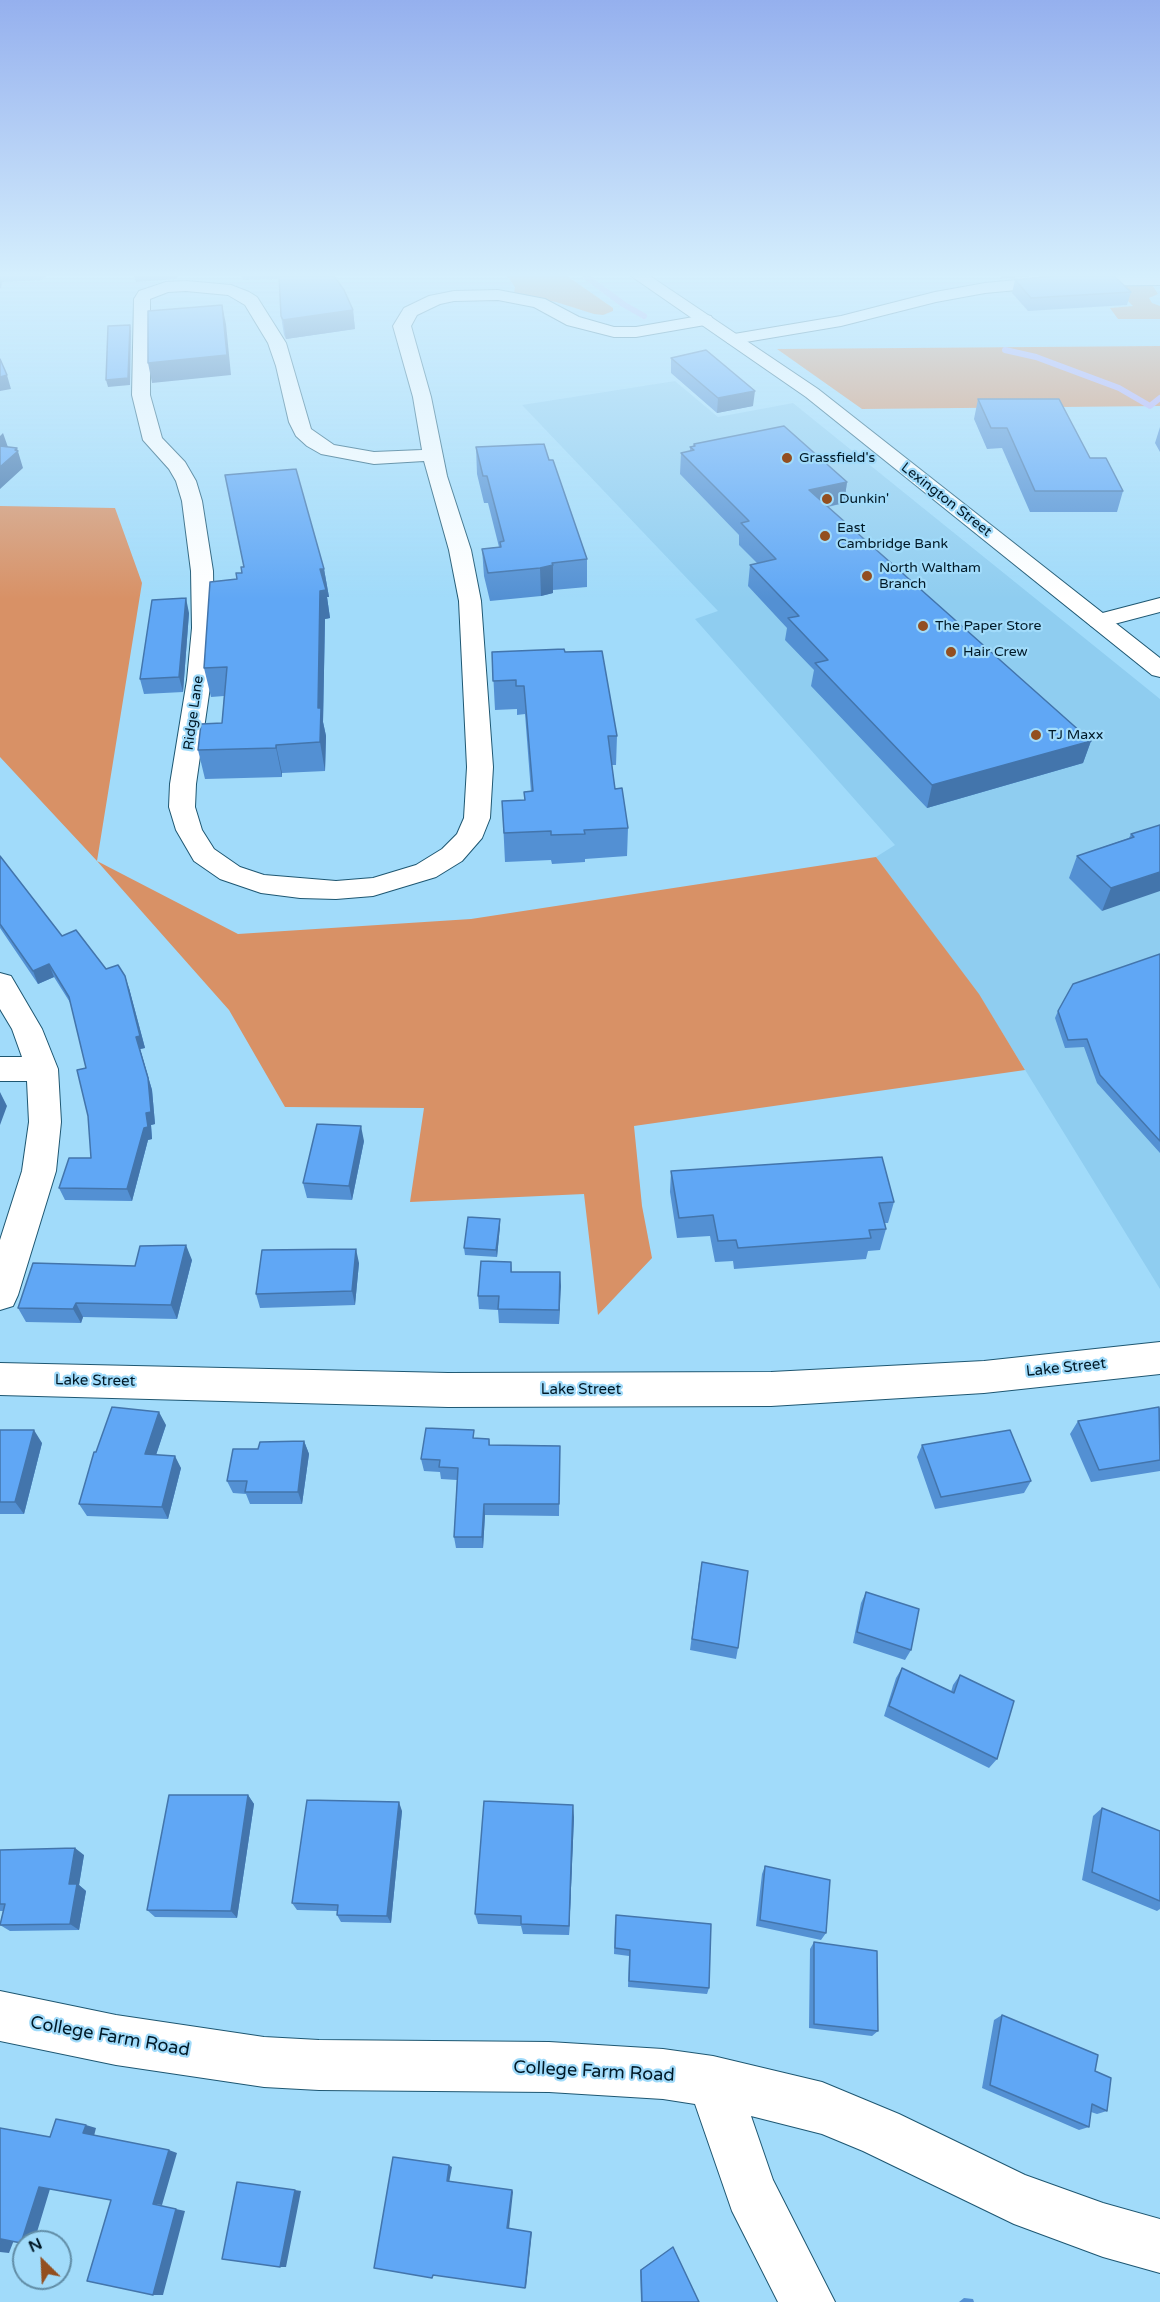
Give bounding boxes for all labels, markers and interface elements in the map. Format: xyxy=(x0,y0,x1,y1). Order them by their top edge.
place label: Grassfield's xyxy=(799,450,875,466)
marker: Grassfield's xyxy=(780,451,794,465)
street label: Lexington Street xyxy=(897,459,995,541)
place label: Dunkin' xyxy=(839,491,889,507)
marker: Dunkin' xyxy=(820,492,834,506)
place label: East Cambridge Bank xyxy=(837,520,948,552)
marker: East Cambridge Bank xyxy=(818,529,832,543)
place label: North Waltham Branch xyxy=(879,560,981,592)
marker: North Waltham Branch xyxy=(860,569,874,583)
place label: The Paper Store xyxy=(935,618,1041,634)
marker: The Paper Store xyxy=(916,619,930,633)
place label: Hair Crew xyxy=(963,644,1028,660)
marker: Hair Crew xyxy=(944,645,958,659)
street label: Ridge Lane xyxy=(180,675,208,751)
place label: TJ Maxx xyxy=(1048,727,1103,743)
marker: TJ Maxx xyxy=(1029,728,1043,742)
street label: Lake Street xyxy=(1025,1355,1107,1381)
street label: Lake Street xyxy=(55,1371,135,1391)
street label: Lake Street xyxy=(541,1381,621,1399)
street label: College Farm Road xyxy=(29,2012,191,2062)
street label: College Farm Road xyxy=(513,2057,675,2087)
north arrow xyxy=(12,2230,72,2290)
text: N xyxy=(26,2234,45,2257)

